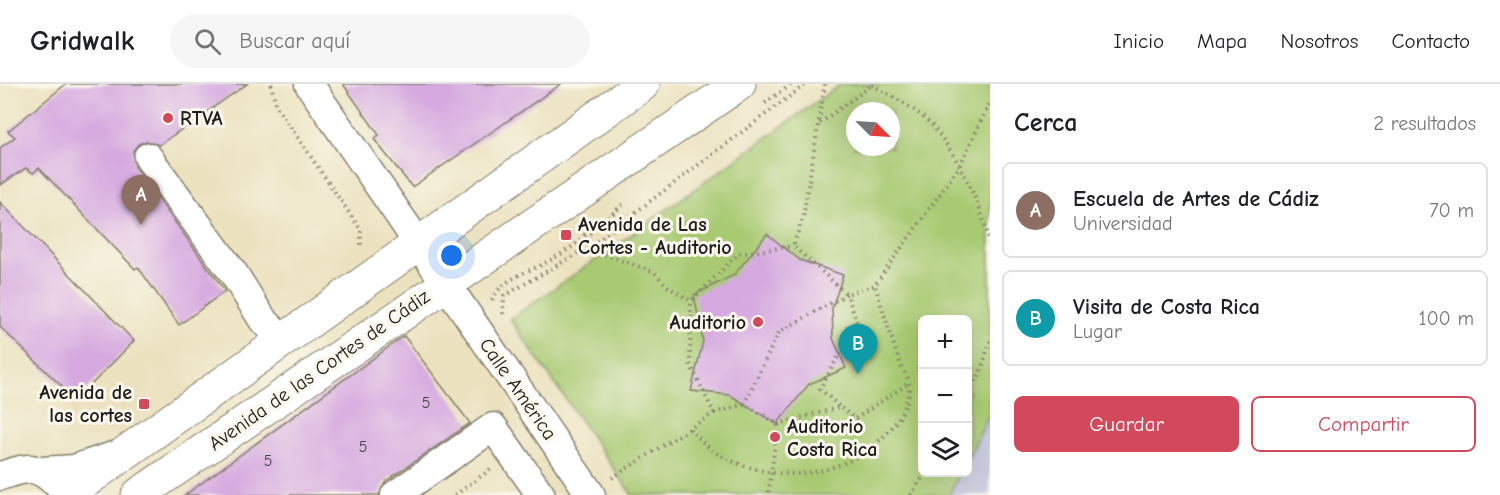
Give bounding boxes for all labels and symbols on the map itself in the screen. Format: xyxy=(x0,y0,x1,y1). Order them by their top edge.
north arrow xyxy=(846,102,900,156)
place label: RTVA xyxy=(180,107,223,130)
marker: RTVA xyxy=(161,111,175,125)
pin: A xyxy=(122,176,160,225)
place label: Avenida de Las Cortes - Auditorio xyxy=(578,213,732,259)
marker: Avenida de Las Cortes - Auditorio xyxy=(559,228,573,242)
your location xyxy=(437,241,466,270)
street label: Avenida de las Cortes de Cádiz xyxy=(204,285,434,455)
place label: Auditorio xyxy=(670,311,746,334)
marker: Auditorio xyxy=(751,315,765,329)
pin: B xyxy=(838,324,878,374)
street label: Calle América xyxy=(475,334,561,444)
place label: Avenida de las cortes xyxy=(39,381,132,427)
house number: 5 xyxy=(422,394,430,412)
marker: Avenida de las cortes xyxy=(137,397,151,411)
place label: Auditorio Costa Rica xyxy=(787,415,877,461)
marker: Auditorio Costa Rica xyxy=(768,430,782,444)
house number: 5 xyxy=(359,438,367,456)
house number: 5 xyxy=(264,452,272,470)

